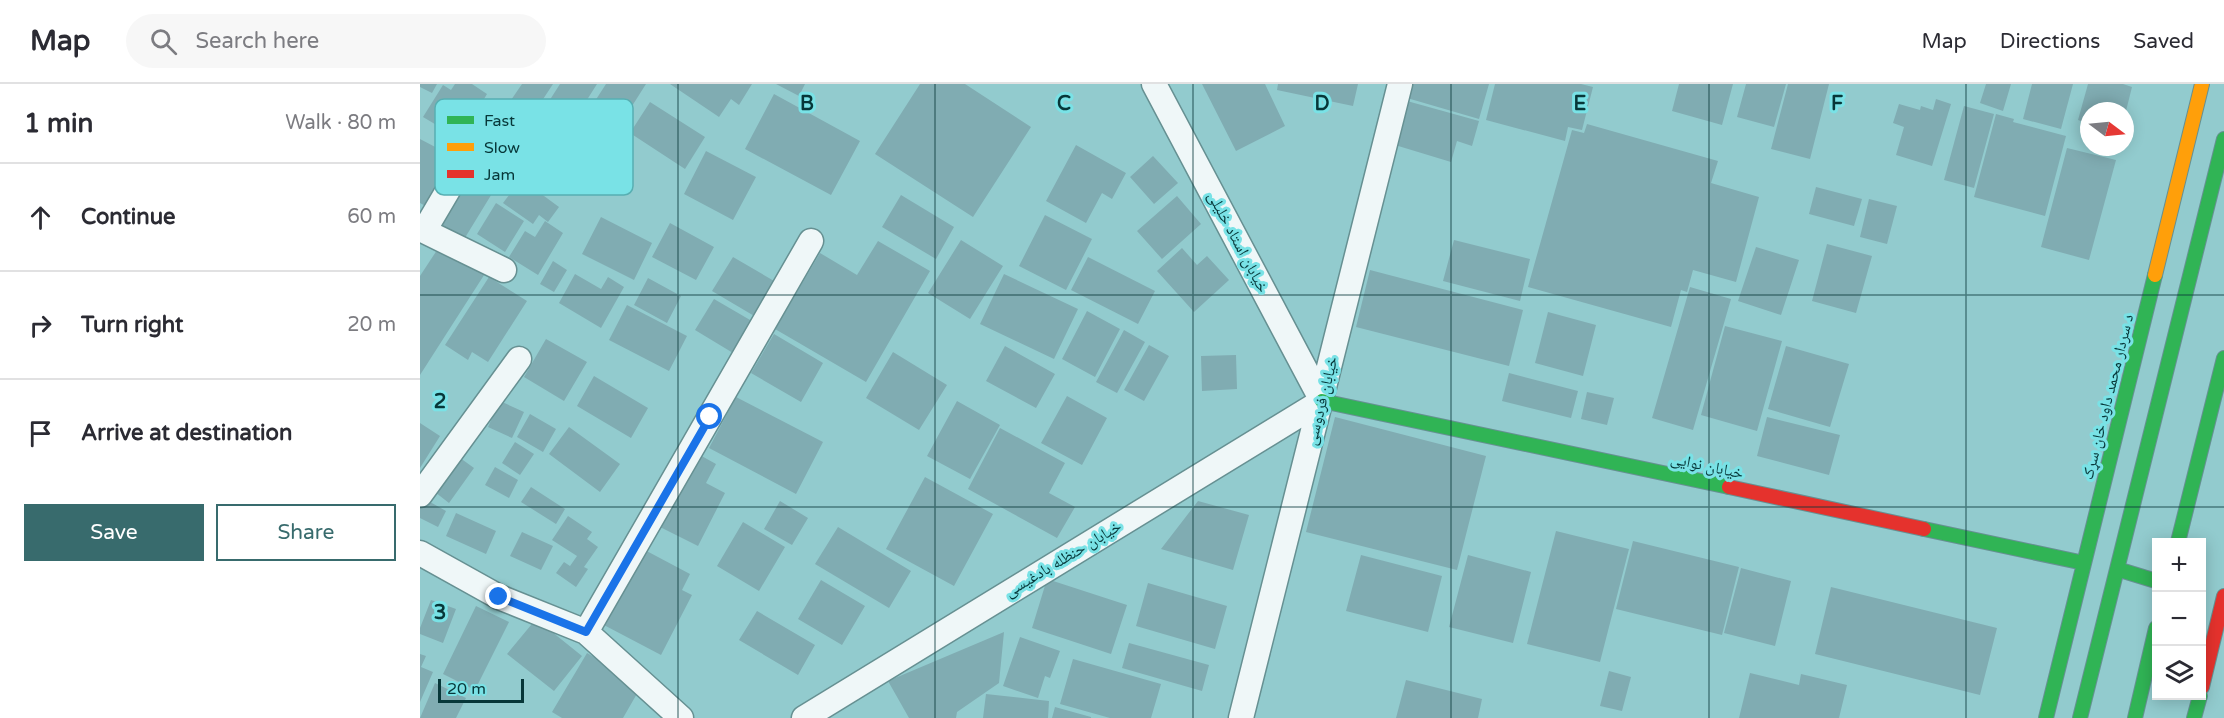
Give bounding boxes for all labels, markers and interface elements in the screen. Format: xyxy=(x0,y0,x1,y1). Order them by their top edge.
search box xyxy=(126,14,546,68)
text: Map xyxy=(30,24,90,58)
icon: search xyxy=(147,25,180,58)
text: Search here xyxy=(195,28,319,54)
text: Map xyxy=(1921,29,1967,54)
text: Directions xyxy=(2000,29,2100,54)
text: Saved xyxy=(2133,29,2194,54)
text: B xyxy=(800,92,814,116)
text: C xyxy=(1057,92,1071,116)
text: D xyxy=(1314,92,1330,116)
text: E xyxy=(1574,92,1587,116)
text: F xyxy=(1831,92,1843,116)
legend xyxy=(435,99,633,195)
north arrow xyxy=(2080,102,2134,156)
text: 1 min xyxy=(24,108,93,139)
text: Walk · 80 m xyxy=(285,111,396,135)
text: Fast xyxy=(484,111,515,131)
text: Slow xyxy=(484,138,520,158)
text: Jam xyxy=(484,165,515,185)
street label: خیابان استاد خلیلی xyxy=(1203,188,1273,296)
icon: ahead xyxy=(24,201,57,234)
text: Continue xyxy=(81,204,176,230)
text: 60 m xyxy=(347,205,396,229)
icon: right xyxy=(24,309,57,342)
text: Turn right xyxy=(81,312,183,338)
street label: د سردار محمد داود خان سړک xyxy=(2078,312,2138,482)
text: 20 m xyxy=(347,313,396,337)
street label: خیابان فردوسی xyxy=(1301,355,1343,447)
text: 2 xyxy=(434,390,446,414)
route start xyxy=(696,403,722,429)
icon: arrive xyxy=(24,417,57,450)
text: Arrive at destination xyxy=(81,420,292,446)
street label: خیابان نوایی xyxy=(1669,449,1745,483)
button: Save xyxy=(24,504,204,561)
button: Share xyxy=(216,504,396,561)
street label: خیابان حنظله بادغیسی xyxy=(1001,516,1125,602)
map controls xyxy=(2152,538,2206,700)
button: + xyxy=(2152,538,2206,592)
route end xyxy=(485,583,511,609)
button: − xyxy=(2152,592,2206,646)
text: 3 xyxy=(434,601,446,625)
button: layers xyxy=(2152,646,2206,700)
scale bar xyxy=(438,676,524,704)
text: 20 m xyxy=(447,679,486,699)

